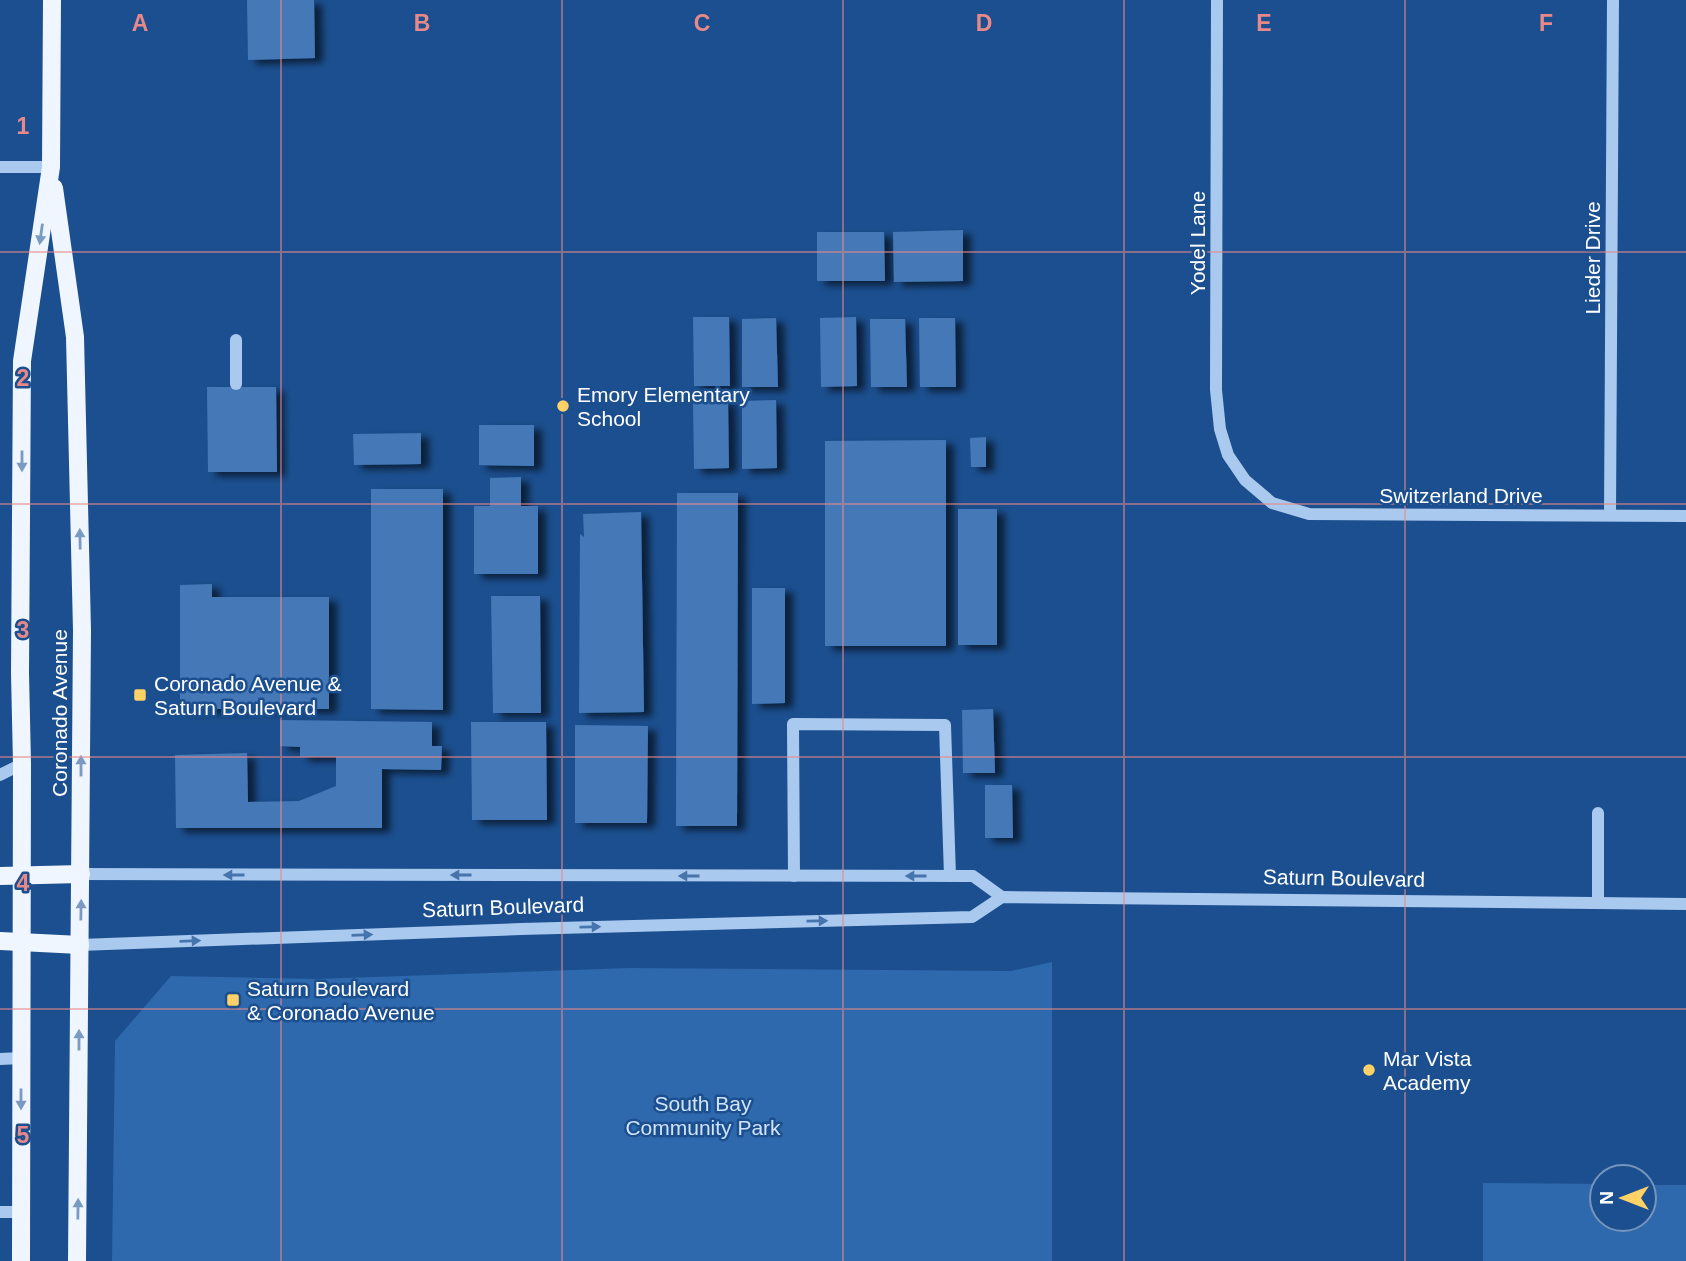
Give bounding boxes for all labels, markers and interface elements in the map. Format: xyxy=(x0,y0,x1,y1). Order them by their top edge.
text: A xyxy=(132,10,148,36)
text: B xyxy=(414,10,430,36)
text: C xyxy=(694,10,710,36)
text: D xyxy=(976,10,992,36)
text: E xyxy=(1256,10,1272,36)
text: F xyxy=(1539,10,1553,36)
text: 1 xyxy=(17,113,30,139)
street label: Yodel Lane xyxy=(1186,191,1209,295)
street label: Lieder Drive xyxy=(1581,201,1604,315)
one-way arrow xyxy=(35,224,46,246)
text: 2 xyxy=(17,365,29,391)
place label: Emory Elementary School xyxy=(577,383,750,430)
marker: Emory Elementary School xyxy=(555,398,571,414)
one-way arrow xyxy=(16,450,28,472)
street label: Switzerland Drive xyxy=(1379,484,1543,507)
one-way arrow xyxy=(74,528,85,550)
text: 3 xyxy=(17,617,29,643)
street label: Coronado Avenue xyxy=(48,629,71,797)
place label: Coronado Avenue & Saturn Boulevard xyxy=(154,672,342,719)
marker: Coronado Avenue & Saturn Boulevard xyxy=(132,687,148,703)
one-way arrow xyxy=(76,755,87,777)
street label: Saturn Boulevard xyxy=(1263,865,1425,891)
one-way arrow xyxy=(222,869,244,881)
one-way arrow xyxy=(450,869,472,881)
text: 4 xyxy=(17,870,30,896)
one-way arrow xyxy=(677,870,699,882)
one-way arrow xyxy=(905,870,927,882)
street label: Saturn Boulevard xyxy=(422,893,584,921)
one-way arrow xyxy=(75,898,87,920)
one-way arrow xyxy=(806,916,828,927)
one-way arrow xyxy=(579,921,601,933)
one-way arrow xyxy=(352,929,374,940)
one-way arrow xyxy=(179,935,201,947)
place label: Saturn Boulevard & Coronado Avenue xyxy=(247,977,435,1024)
marker: Saturn Boulevard & Coronado Avenue xyxy=(225,992,241,1008)
one-way arrow xyxy=(74,1029,85,1051)
place label: Mar Vista Academy xyxy=(1383,1047,1472,1094)
marker: Mar Vista Academy xyxy=(1361,1062,1377,1078)
one-way arrow xyxy=(15,1089,27,1111)
park label: South Bay Community Park xyxy=(625,1092,781,1139)
text: 5 xyxy=(17,1122,30,1148)
north arrow xyxy=(1588,1163,1658,1233)
text: N xyxy=(1596,1191,1617,1205)
one-way arrow xyxy=(72,1198,83,1220)

